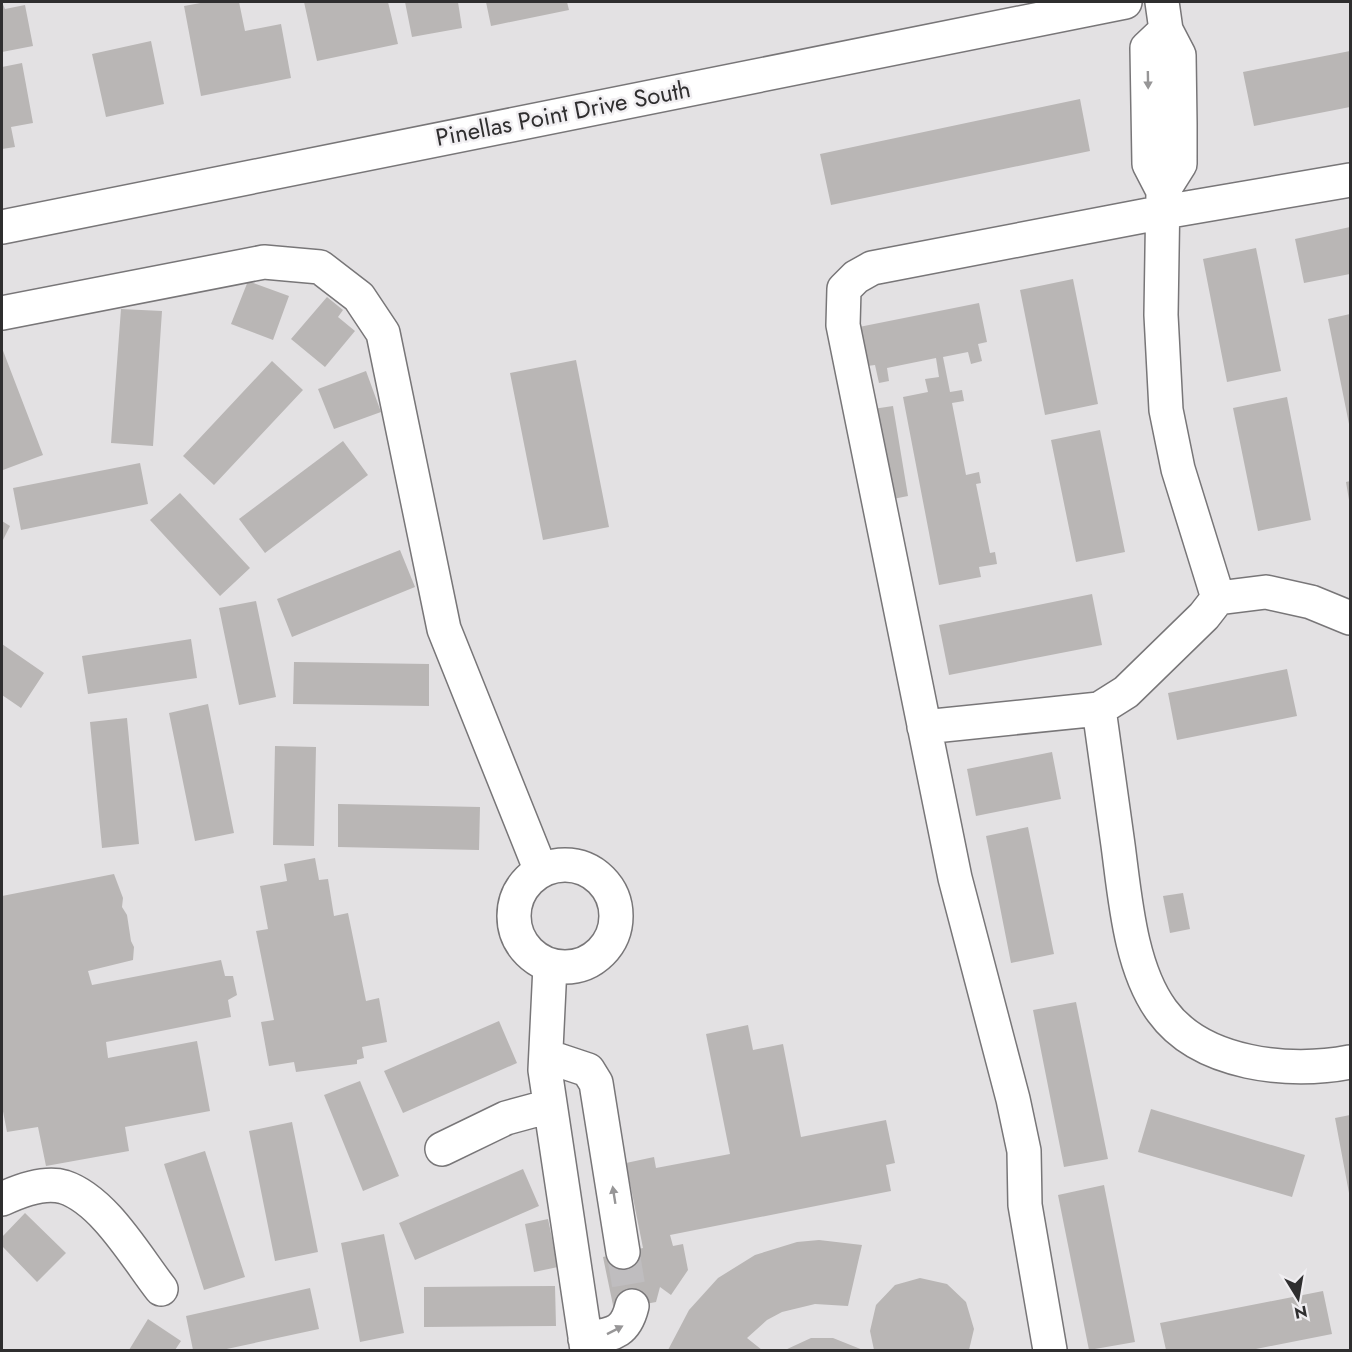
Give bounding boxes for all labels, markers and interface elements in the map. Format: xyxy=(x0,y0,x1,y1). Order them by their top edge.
street label: Pinellas Point Drive South xyxy=(433,71,693,155)
one-way arrow xyxy=(1143,71,1153,90)
one-way arrow xyxy=(609,1185,618,1204)
north arrow xyxy=(1268,1268,1328,1328)
text: N xyxy=(1292,1300,1309,1325)
one-way arrow xyxy=(606,1326,624,1336)

